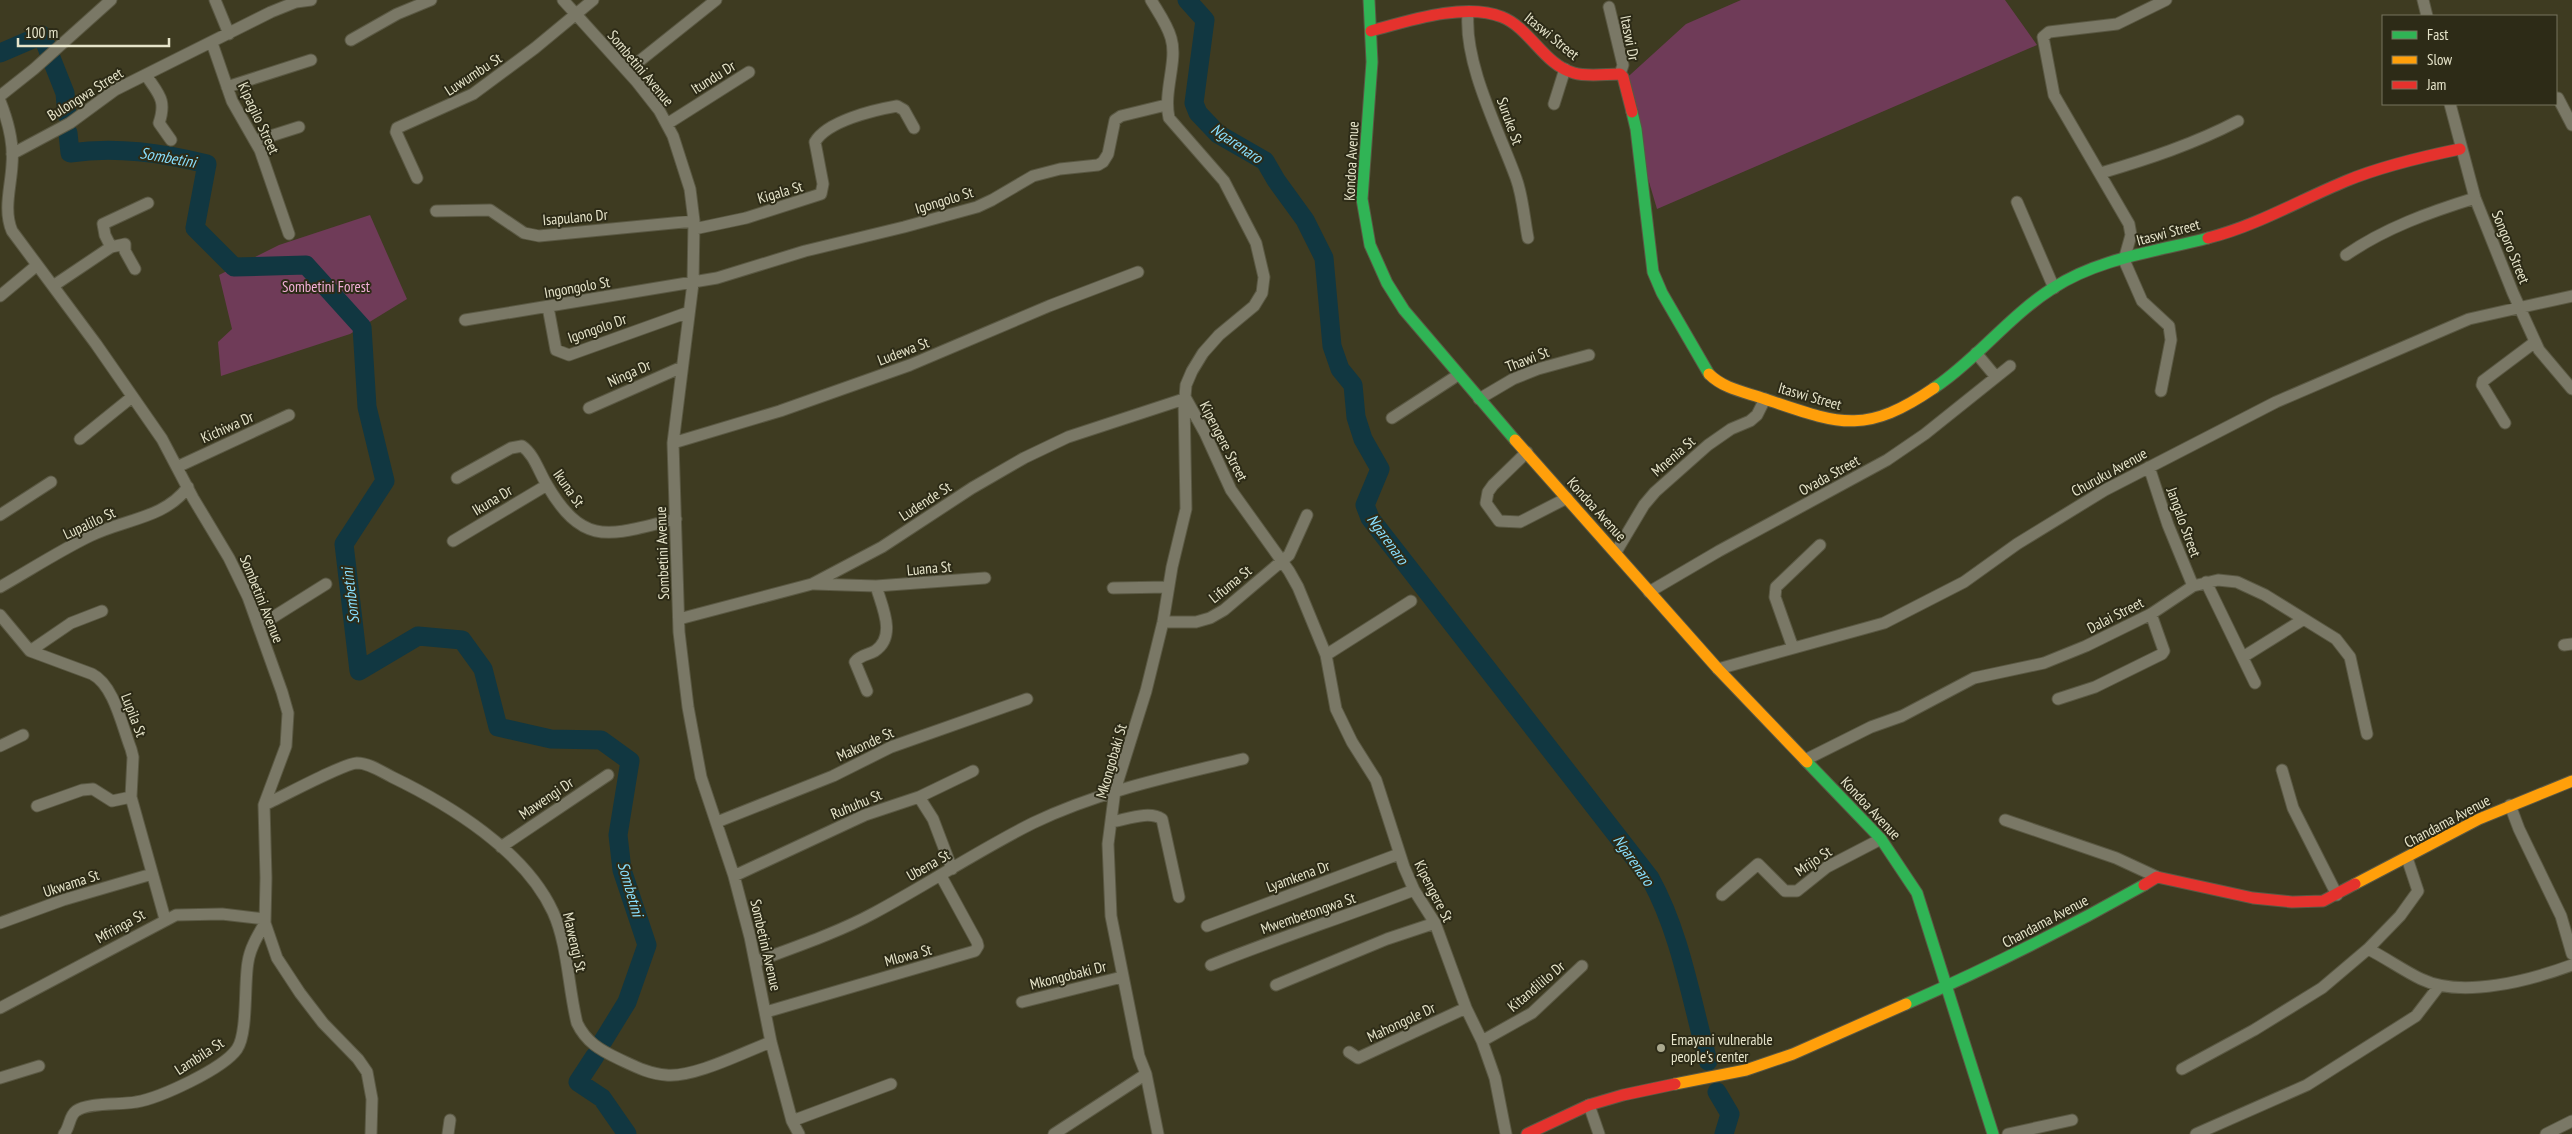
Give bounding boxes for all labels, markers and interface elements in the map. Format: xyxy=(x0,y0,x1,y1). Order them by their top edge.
street label: Itaswi Street xyxy=(1521,8,1583,64)
street label: Itaswi Dr xyxy=(1616,14,1644,63)
scale bar xyxy=(18,15,169,47)
legend xyxy=(2382,15,2557,105)
text: 100 m xyxy=(25,23,58,42)
text: Fast xyxy=(2427,25,2448,44)
street label: Sombetini Avenue xyxy=(604,26,678,110)
street label: Luwumbu St xyxy=(441,48,505,100)
text: Slow xyxy=(2427,50,2452,69)
street label: Itundu Dr xyxy=(687,56,740,98)
street label: Bulongwa Street xyxy=(44,63,126,125)
text: Jam xyxy=(2426,75,2446,94)
street label: Kipagilo Street xyxy=(234,79,284,157)
street label: Suruke St xyxy=(1493,95,1527,147)
water label: Ngarenaro xyxy=(1208,119,1267,168)
street label: Kondoa Avenue xyxy=(1339,121,1363,201)
water label: Sombetini xyxy=(139,142,200,172)
street label: Kigala St xyxy=(755,176,805,208)
street label: Igongolo St xyxy=(913,182,975,218)
street label: Isapulano Dr xyxy=(542,205,609,229)
street label: Songoro Street xyxy=(2488,208,2534,286)
street label: Itaswi Street xyxy=(2134,214,2202,250)
street label: Ingongolo St xyxy=(543,272,611,302)
park label: Sombetini Forest xyxy=(282,277,370,296)
street label: Igongolo Dr xyxy=(565,309,630,347)
street label: Ludewa St xyxy=(875,333,931,369)
street label: Thawi St xyxy=(1503,342,1551,376)
street label: Ninga Dr xyxy=(604,355,654,391)
street label: Itaswi Street xyxy=(1776,378,1844,414)
street label: Kipengere Street xyxy=(1196,398,1252,484)
street label: Kichiwa Dr xyxy=(198,407,257,447)
street label: Mnenia St xyxy=(1647,432,1699,480)
street label: Churuku Avenue xyxy=(2068,443,2150,501)
street label: Ovada Street xyxy=(1795,451,1863,499)
street label: Ikuna St xyxy=(549,465,589,511)
street label: Kondoa Avenue xyxy=(1563,473,1631,545)
street label: Ludende St xyxy=(895,477,955,525)
street label: Ikuna Dr xyxy=(468,480,516,519)
street label: Jangalo Street xyxy=(2162,484,2205,559)
street label: Lupalilo St xyxy=(60,503,118,543)
street label: Sombetini Avenue xyxy=(651,506,673,600)
water label: Ngarenaro xyxy=(1363,510,1414,569)
street label: Sombetini Avenue xyxy=(236,552,288,646)
street label: Luana St xyxy=(906,557,952,579)
street label: Lifuma St xyxy=(1205,561,1255,607)
water label: Sombetini xyxy=(336,564,363,625)
street label: Dalai Street xyxy=(2084,593,2146,637)
street label: Lupila St xyxy=(117,690,151,740)
street label: Mkongobaki St xyxy=(1091,722,1131,800)
street label: Makonde St xyxy=(833,723,897,765)
street label: Mawengi Dr xyxy=(515,772,578,823)
street label: Kondoa Avenue xyxy=(1837,772,1905,844)
street label: Ruhuhu St xyxy=(828,785,884,823)
street label: Chandama Avenue xyxy=(2401,790,2493,852)
water label: Ngarenaro xyxy=(1609,831,1659,890)
street label: Mrijo St xyxy=(1791,842,1835,880)
street label: Ubena St xyxy=(903,845,953,885)
street label: Lyamkena Dr xyxy=(1264,855,1333,896)
street label: Kipengere St xyxy=(1410,857,1458,925)
water label: Sombetini xyxy=(614,859,649,921)
street label: Ukwama St xyxy=(40,865,102,901)
street label: Mwembetongwa St xyxy=(1258,888,1358,938)
street label: Chandama Avenue xyxy=(1999,890,2091,952)
street label: Sombetini Avenue xyxy=(746,897,786,993)
street label: Mfringa St xyxy=(92,905,148,947)
street label: Mawengi St xyxy=(559,910,591,974)
street label: Mlowa St xyxy=(882,940,934,970)
street label: Mkongobaki Dr xyxy=(1028,956,1109,994)
street label: Kitandililo Dr xyxy=(1503,956,1569,1015)
street label: Mahongole Dr xyxy=(1364,998,1439,1046)
place label: Emayani vulnerable people's center xyxy=(1671,1030,1773,1066)
street label: Lambila St xyxy=(171,1033,227,1079)
marker: Emayani vulnerable people's center xyxy=(1655,1042,1667,1054)

